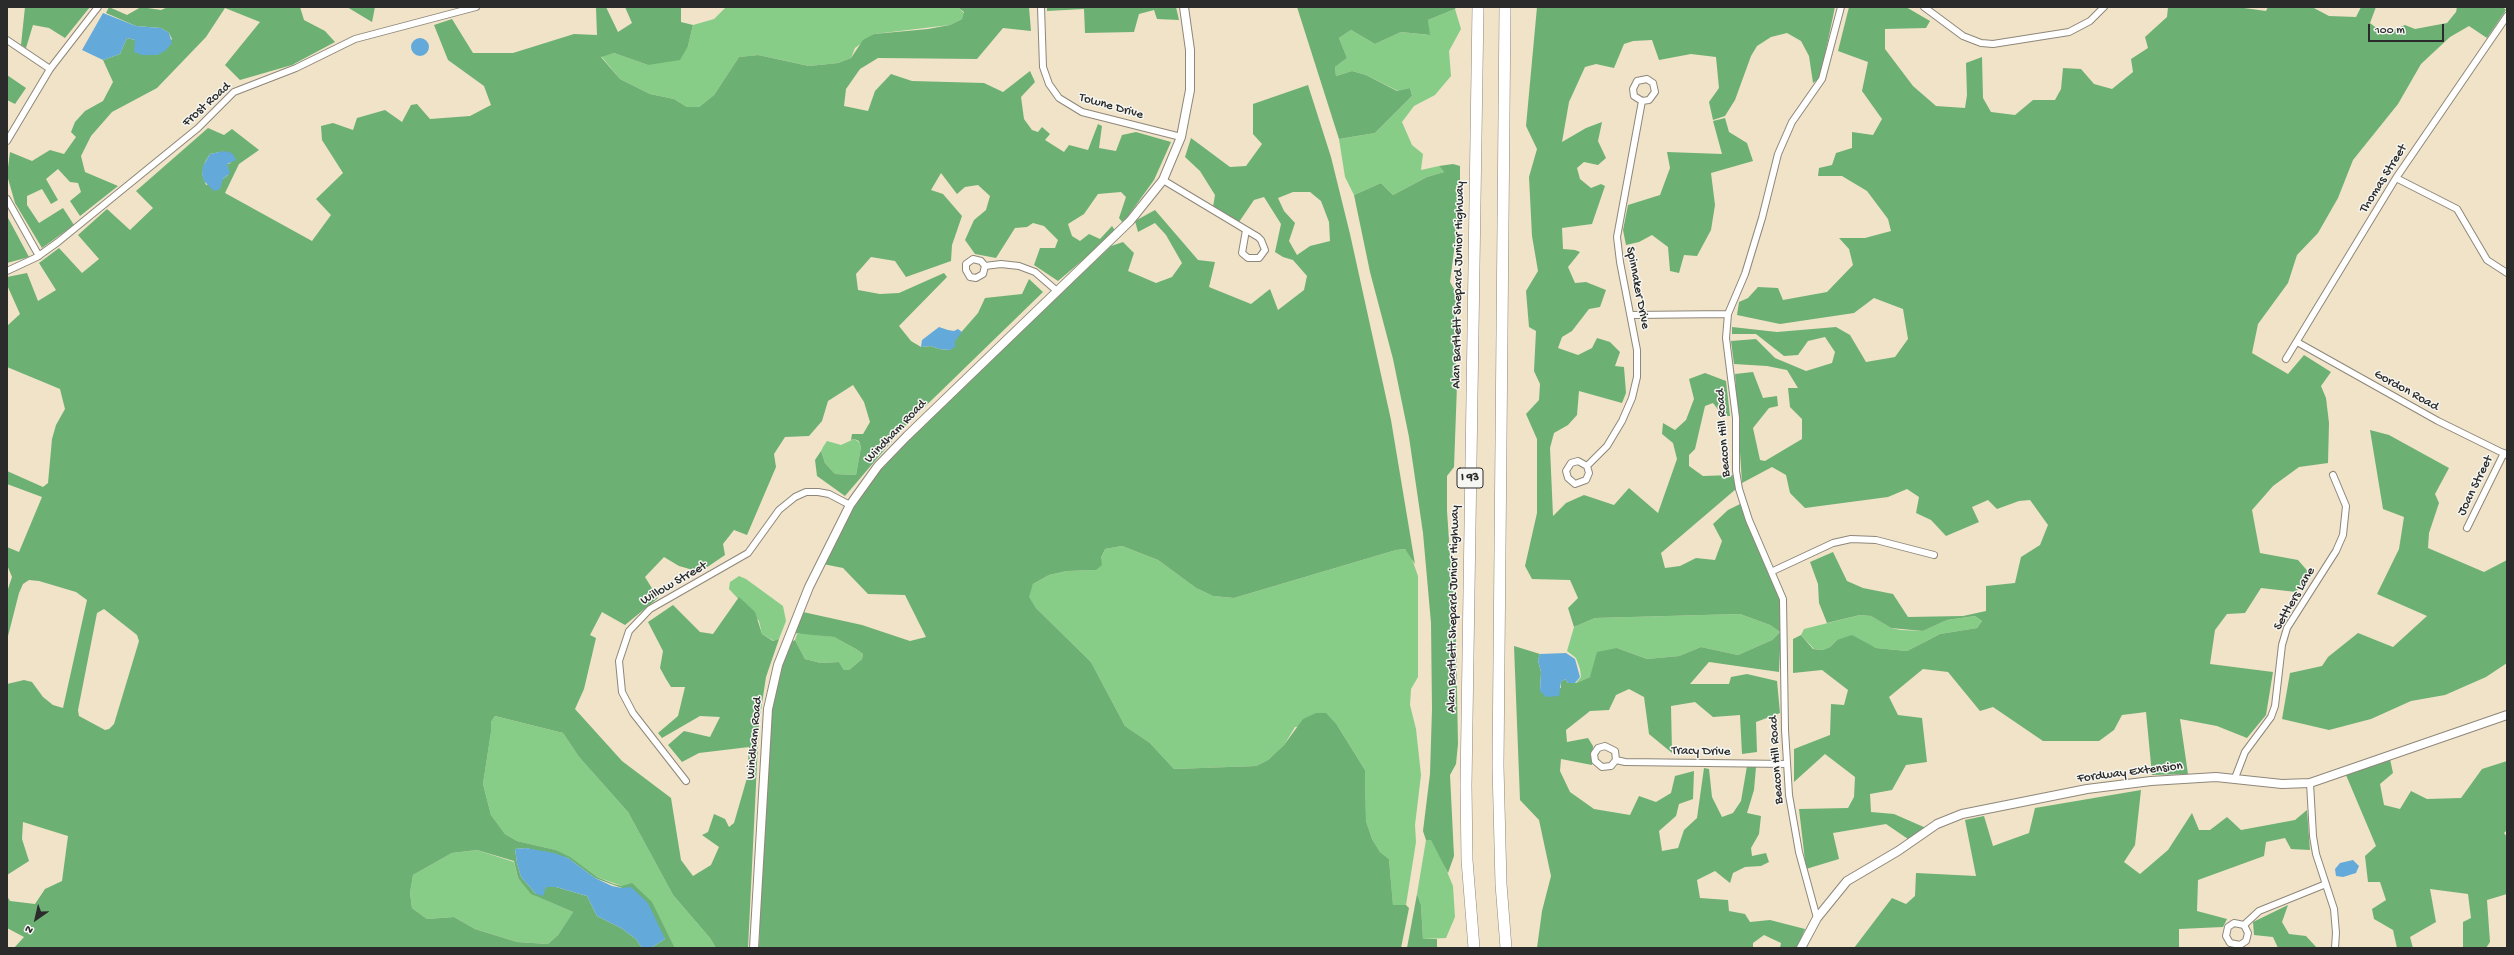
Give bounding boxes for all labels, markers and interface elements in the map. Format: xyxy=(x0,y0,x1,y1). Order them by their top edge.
scale bar xyxy=(2370,16,2446,42)
text: 100 m xyxy=(2375,24,2405,38)
street label: Frost Road xyxy=(180,79,234,131)
street label: Towne Drive xyxy=(1077,90,1145,124)
street label: Thomas Street xyxy=(2357,142,2411,216)
street label: Alan Bartlett Shepard Junior Highway xyxy=(1449,181,1469,389)
street label: Spinnaker Drive xyxy=(1621,246,1653,330)
street label: Gordon Road xyxy=(2371,367,2441,415)
street label: Beacon Hill Road xyxy=(1713,388,1735,478)
street label: Windham Road xyxy=(862,397,930,467)
street label: Joan Street xyxy=(2455,453,2497,519)
road number: I 93 xyxy=(1457,468,1483,488)
street label: Alan Bartlett Shepard Junior Highway xyxy=(1444,505,1464,713)
street label: Willow Street xyxy=(638,559,710,609)
street label: Settlers Lane xyxy=(2271,565,2319,633)
street label: Windham Road xyxy=(744,696,766,780)
street label: Beacon Hill Road xyxy=(1766,715,1788,805)
street label: Tracy Drive xyxy=(1671,744,1731,760)
street label: Fordway Extension xyxy=(2076,759,2184,787)
north arrow xyxy=(16,899,56,939)
text: N xyxy=(23,922,36,936)

